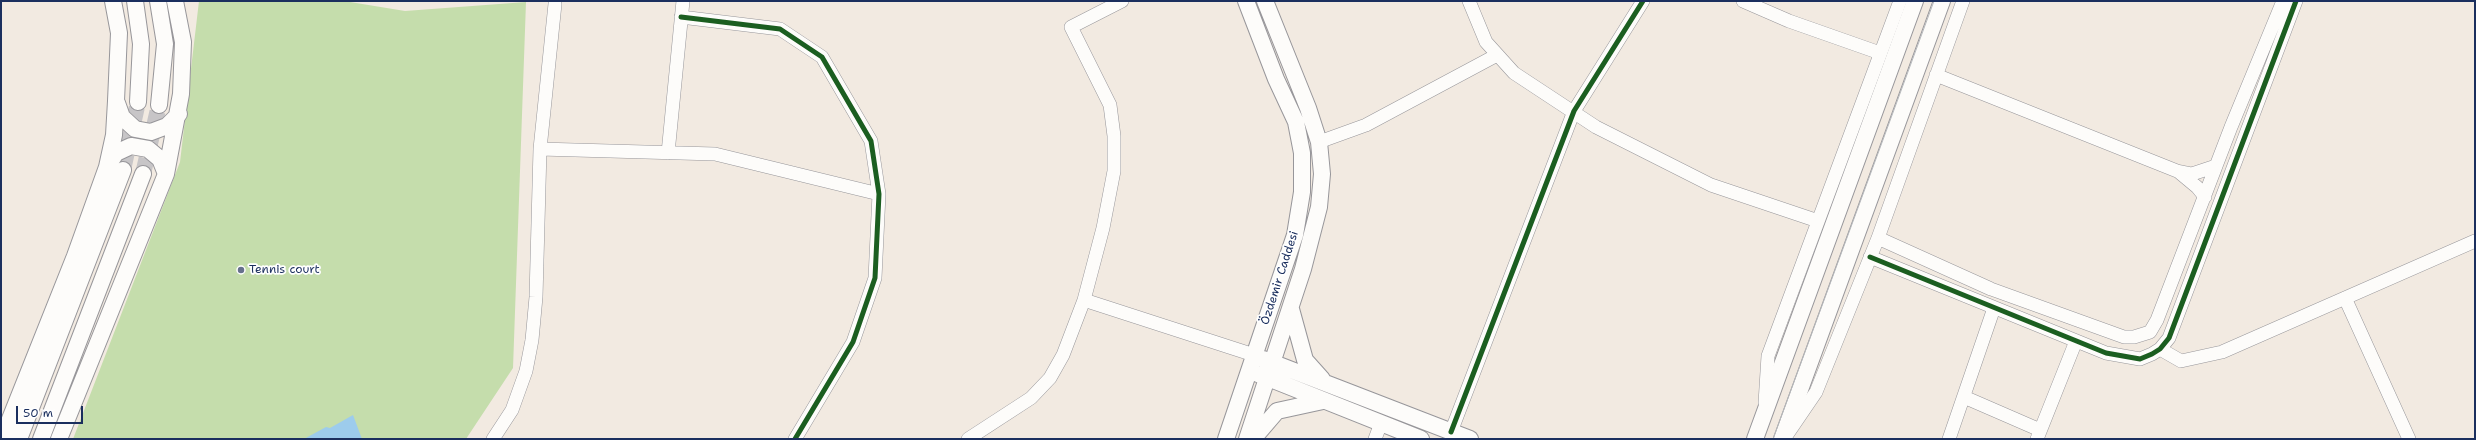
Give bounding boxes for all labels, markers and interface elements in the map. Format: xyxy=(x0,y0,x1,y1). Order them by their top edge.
street label: Özdemir Caddesi xyxy=(1258,229,1302,327)
place label: Tennis court xyxy=(249,263,320,277)
marker: Tennis court xyxy=(236,265,246,275)
scale bar xyxy=(18,398,85,424)
text: 50 m xyxy=(23,405,53,421)

